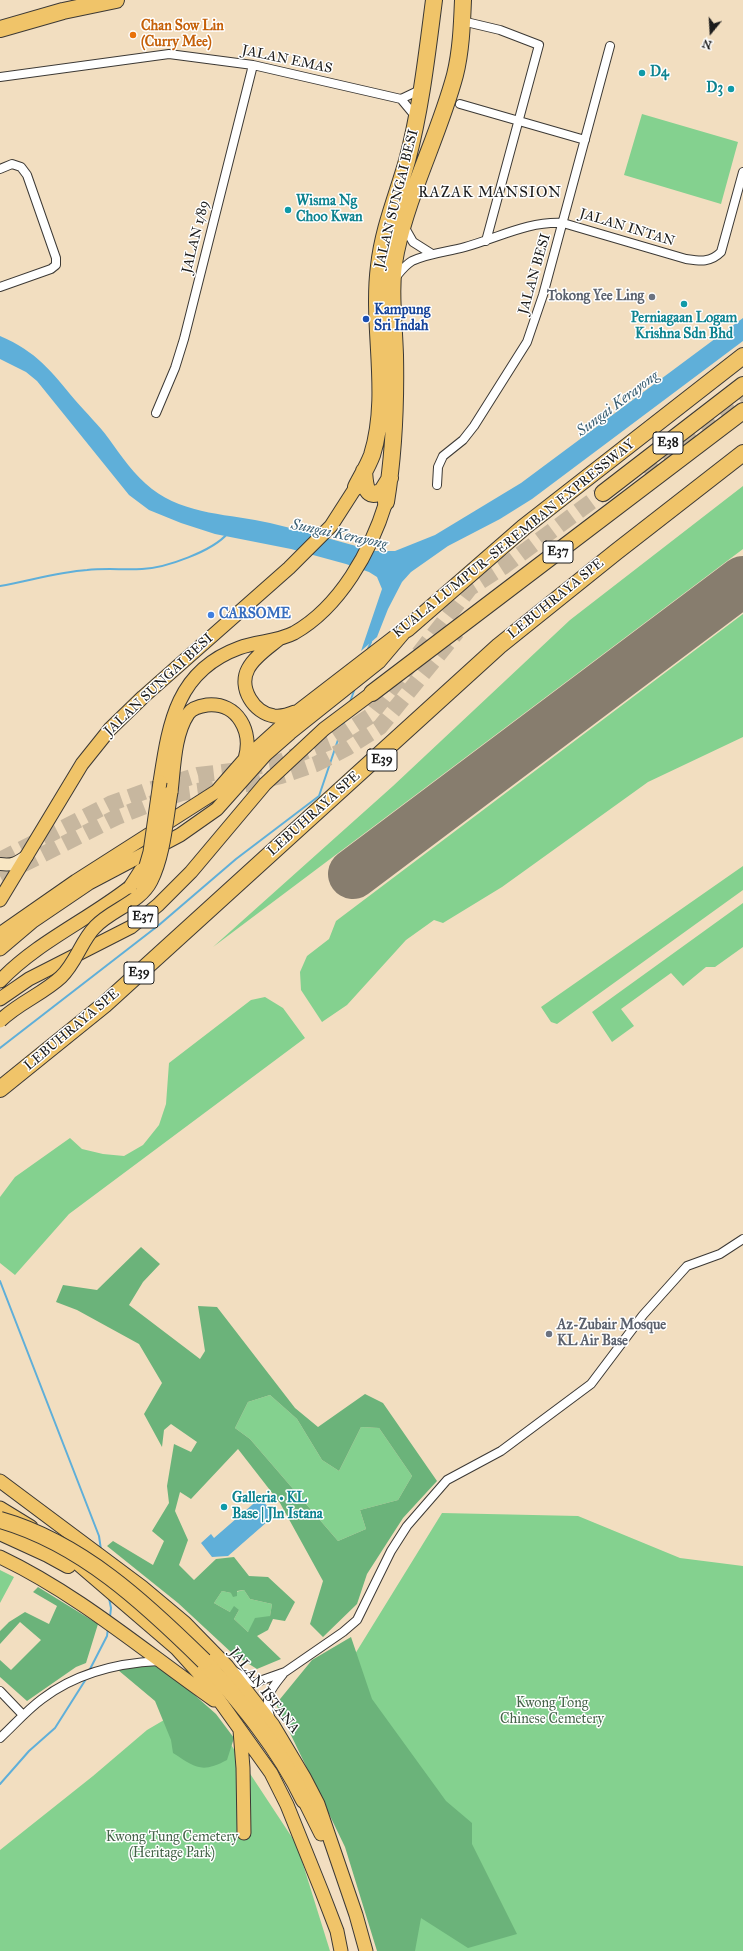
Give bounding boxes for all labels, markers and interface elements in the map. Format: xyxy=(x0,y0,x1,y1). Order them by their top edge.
north arrow xyxy=(691,12,731,52)
place label: Chan Sow Lin (Curry Mee) xyxy=(141,19,224,52)
marker: Chan Sow Lin (Curry Mee) xyxy=(128,30,138,40)
text: N xyxy=(701,36,714,52)
street label: JALAN EMAS xyxy=(240,42,334,78)
place label: D4 xyxy=(650,65,669,81)
marker: D4 xyxy=(637,68,647,78)
place label: D3 xyxy=(706,81,723,97)
marker: D3 xyxy=(726,84,736,94)
street label: JALAN SUNGAI BESI xyxy=(372,128,422,270)
district label: RAZAK MANSION xyxy=(418,184,562,202)
place label: Wisma Ng Choo Kwan xyxy=(296,194,363,226)
street label: JALAN 1/89 xyxy=(179,199,213,275)
marker: Wisma Ng Choo Kwan xyxy=(283,205,293,215)
street label: JALAN INTAN xyxy=(577,206,677,250)
street label: JALAN BESI xyxy=(515,232,555,316)
place label: Tokong Yee Ling xyxy=(547,289,644,305)
marker: Tokong Yee Ling xyxy=(647,292,657,302)
marker: Perniagaan Logam Krishna Sdn Bhd xyxy=(679,299,689,309)
place label: Kampung Sri Indah xyxy=(374,303,430,336)
place label: Perniagaan Logam Krishna Sdn Bhd xyxy=(631,311,737,344)
marker: Kampung Sri Indah xyxy=(361,314,371,324)
water label: Sungai Kerayong xyxy=(573,367,663,441)
road number: E38 xyxy=(653,432,683,454)
street label: KUALA LUMPUR–SEREMBAN EXPRESSWAY xyxy=(390,436,638,642)
water label: Sungai Kerayong xyxy=(289,516,389,554)
road number: E37 xyxy=(543,541,573,563)
street label: LEBUHRAYA SPE xyxy=(505,555,607,643)
place label: CARSOME xyxy=(219,607,291,623)
marker: CARSOME xyxy=(206,610,216,620)
street label: JALAN SUNGAI BESI xyxy=(101,630,217,740)
road number: E39 xyxy=(367,749,397,771)
street label: LEBUHRAYA SPE xyxy=(264,768,364,860)
road number: E37 xyxy=(128,906,158,928)
road number: E39 xyxy=(124,962,154,984)
street label: LEBUHRAYA SPE xyxy=(21,985,123,1075)
place label: Az-Zubair Mosque KL Air Base xyxy=(557,1318,666,1350)
marker: Az-Zubair Mosque KL Air Base xyxy=(544,1329,554,1339)
place label: Galleria • KL Base | Jln Istana xyxy=(232,1491,323,1524)
marker: Galleria • KL Base | Jln Istana xyxy=(219,1502,229,1512)
street label: JALAN ISTANA xyxy=(225,1645,303,1737)
park label: Kwong Tong Chinese Cemetery xyxy=(500,1696,604,1728)
park label: Kwong Tung Cemetery (Heritage Park) xyxy=(106,1830,238,1862)

